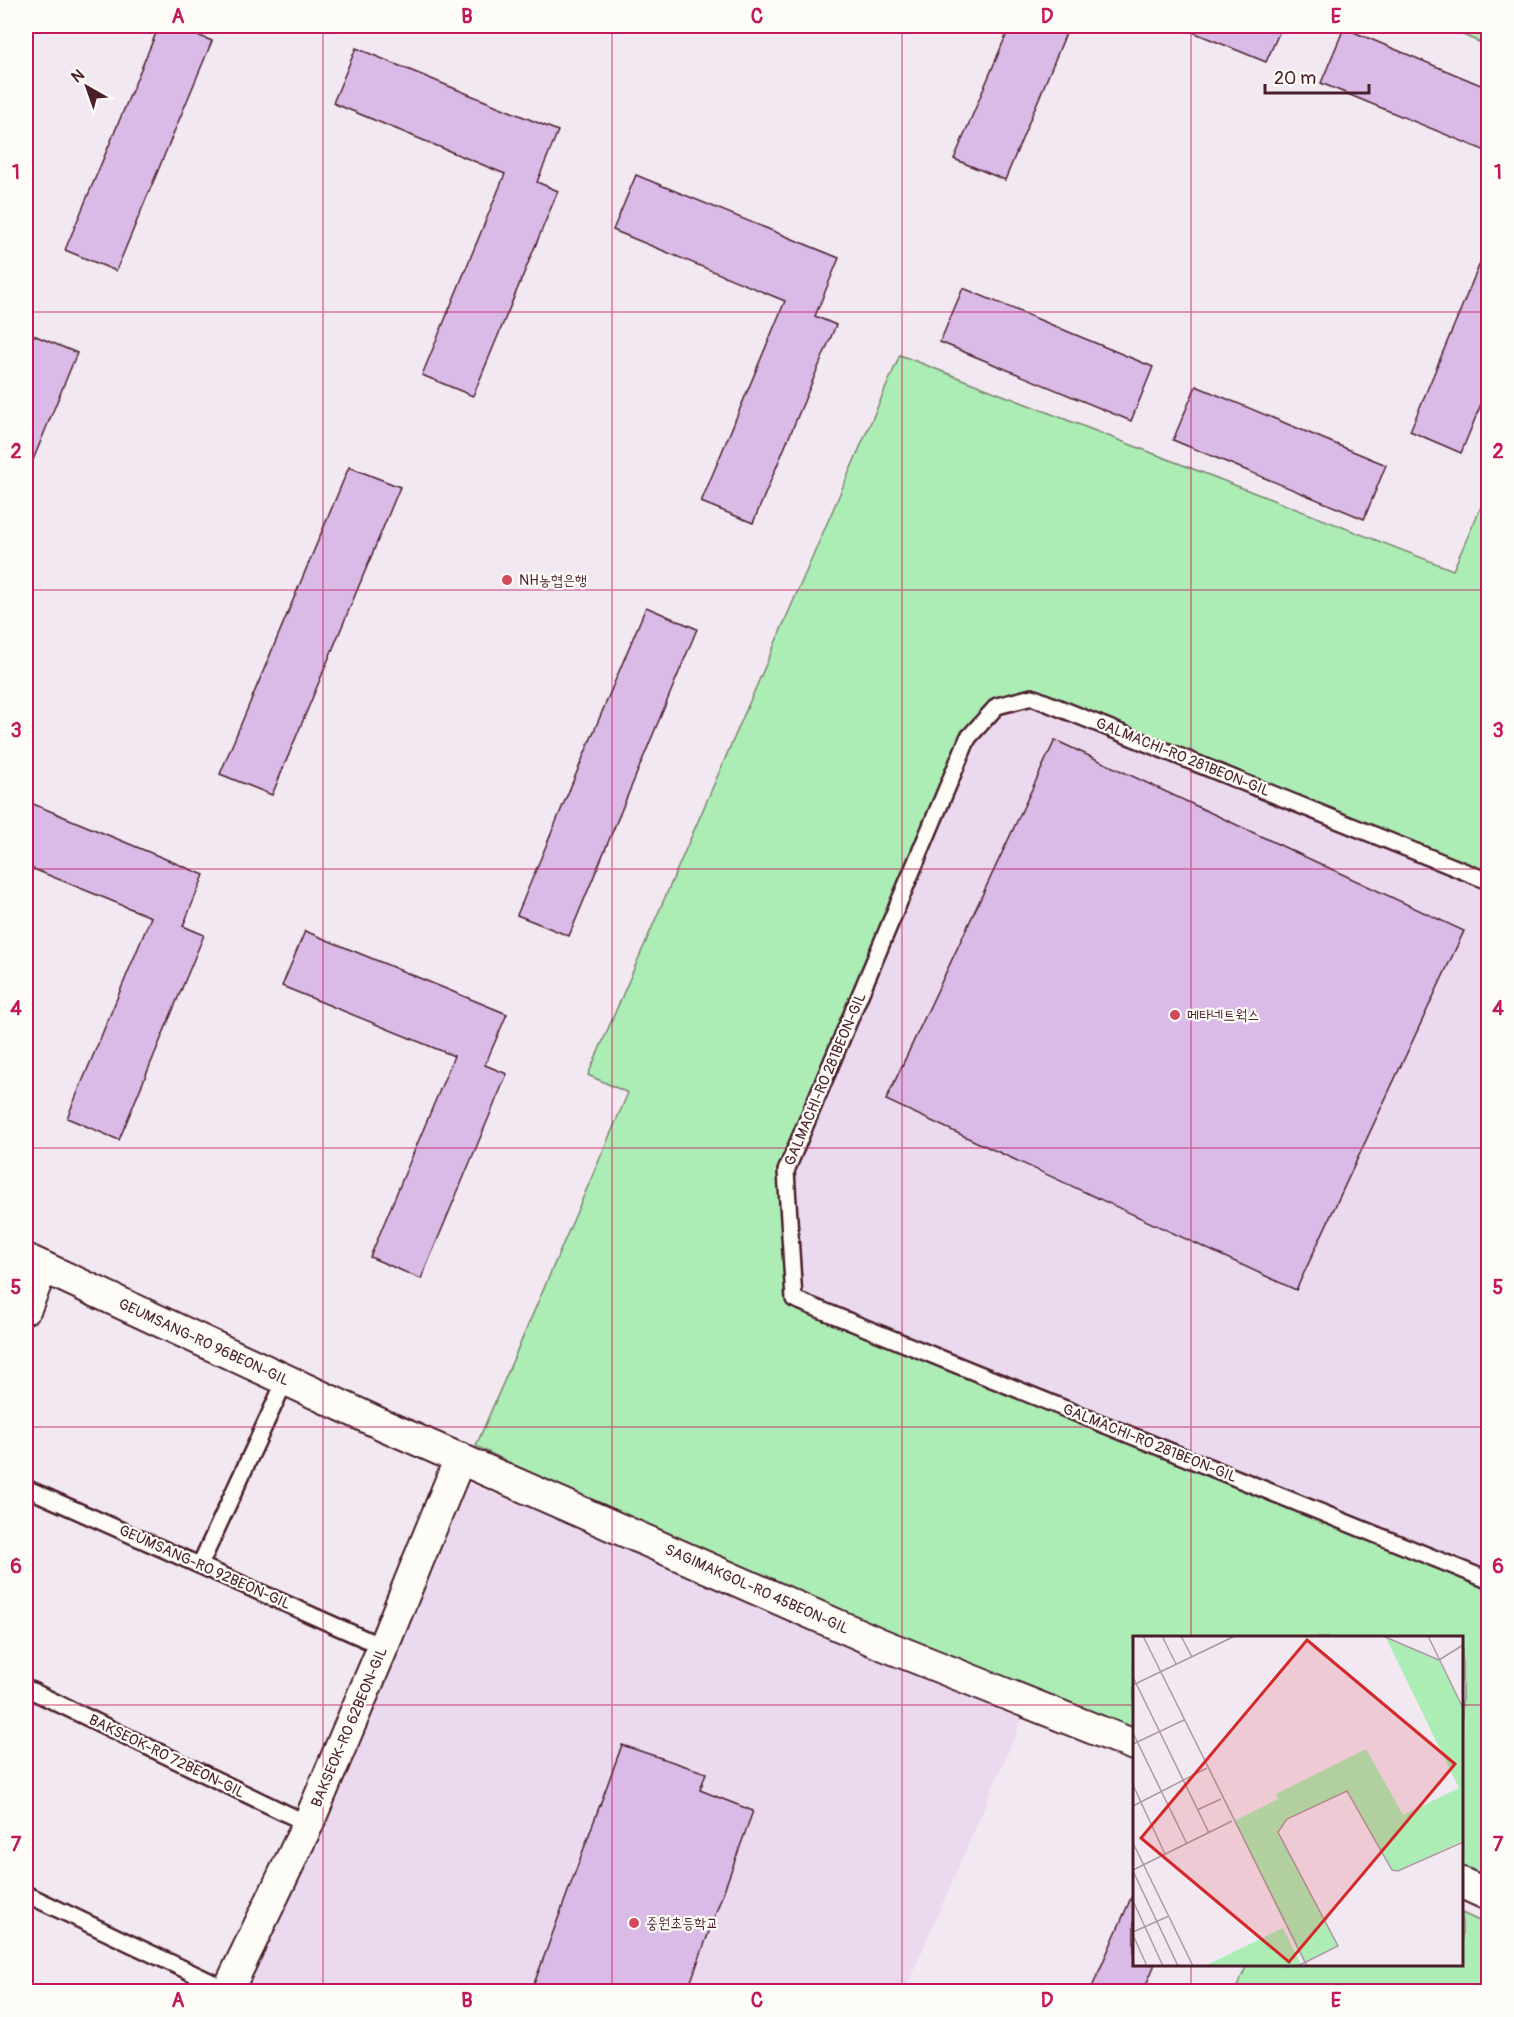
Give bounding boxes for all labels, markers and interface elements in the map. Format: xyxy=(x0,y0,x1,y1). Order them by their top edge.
text: A xyxy=(172,4,185,29)
text: B xyxy=(461,4,473,29)
text: C xyxy=(751,4,763,29)
text: D xyxy=(1041,4,1054,29)
text: E xyxy=(1331,4,1342,29)
north arrow xyxy=(57,57,117,117)
scale bar xyxy=(1265,57,1368,95)
text: N xyxy=(67,65,89,87)
text: 20 m xyxy=(1274,67,1316,90)
text: 1 xyxy=(12,160,20,185)
text: 1 xyxy=(1494,160,1502,185)
text: 2 xyxy=(10,439,22,464)
text: 2 xyxy=(1492,439,1504,464)
place label: NH농협은행 xyxy=(519,571,587,590)
marker: NH농협은행 xyxy=(500,573,514,587)
street label: GALMACHI-RO 281BEON-GIL xyxy=(1093,714,1273,801)
text: 3 xyxy=(10,718,22,743)
text: 3 xyxy=(1492,718,1504,743)
street label: GALMACHI-RO 281BEON-GIL xyxy=(780,990,871,1169)
text: 4 xyxy=(10,996,22,1021)
text: 4 xyxy=(1492,996,1504,1021)
place label: 메타네트웍스 xyxy=(1187,1006,1259,1025)
marker: 메타네트웍스 xyxy=(1168,1008,1182,1022)
text: 5 xyxy=(11,1275,22,1300)
text: 5 xyxy=(1493,1275,1504,1300)
street label: GEUMSANG-RO 96BEON-GIL xyxy=(115,1294,292,1390)
street label: GALMACHI-RO 281BEON-GIL xyxy=(1060,1400,1240,1487)
street label: GEUMSANG-RO 92BEON-GIL xyxy=(116,1521,294,1614)
street label: SAGIMAKGOL-RO 45BEON-GIL xyxy=(662,1540,852,1639)
text: 6 xyxy=(10,1554,22,1579)
text: 6 xyxy=(1492,1554,1504,1579)
inset map xyxy=(1133,1636,1463,1966)
street label: BAKSEOK-RO 62BEON-GIL xyxy=(307,1644,392,1810)
street label: BAKSEOK-RO 72BEON-GIL xyxy=(86,1710,248,1803)
text: 7 xyxy=(11,1832,22,1857)
text: 7 xyxy=(1493,1832,1504,1857)
place label: 중원초등학교 xyxy=(646,1914,718,1933)
marker: 중원초등학교 xyxy=(627,1916,641,1930)
text: A xyxy=(172,1988,185,2013)
text: B xyxy=(461,1988,473,2013)
text: C xyxy=(751,1988,763,2013)
text: D xyxy=(1041,1988,1054,2013)
text: E xyxy=(1331,1988,1342,2013)

